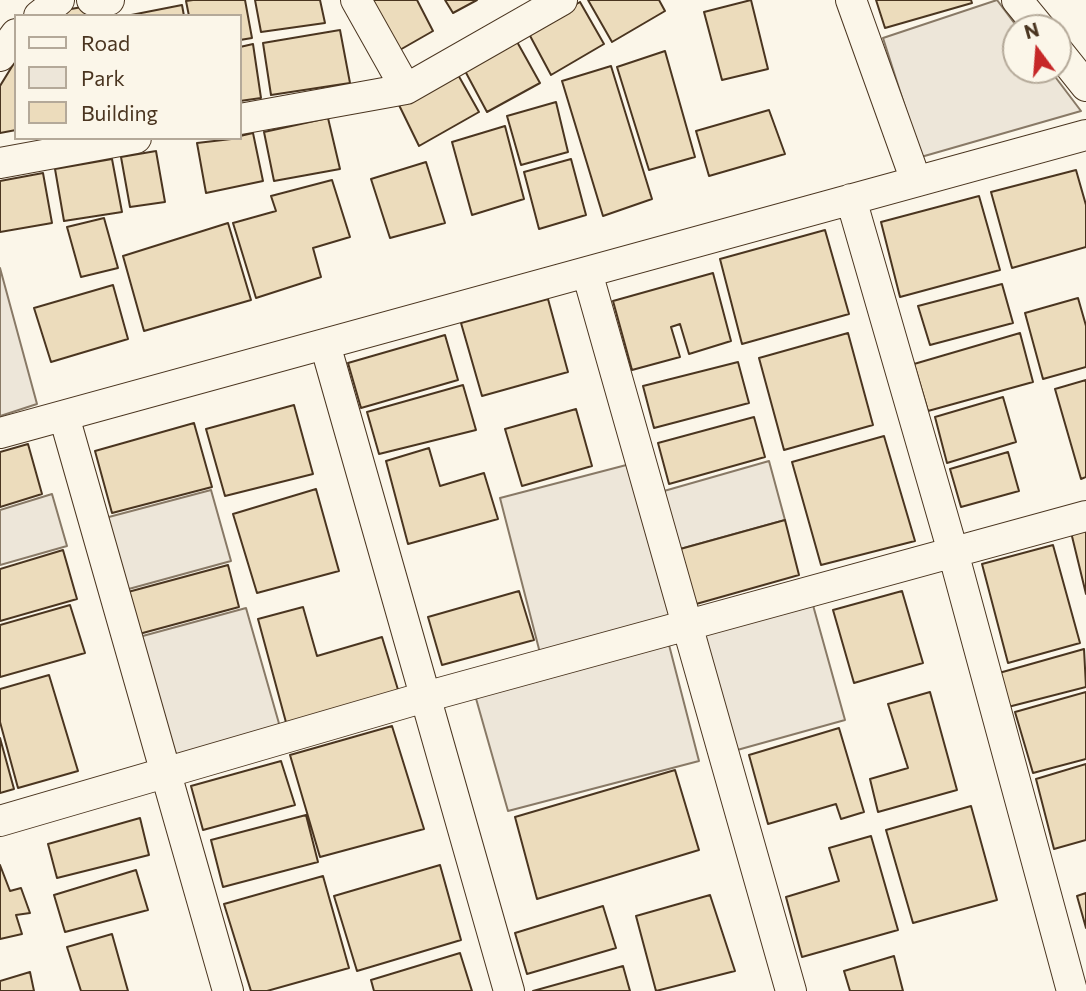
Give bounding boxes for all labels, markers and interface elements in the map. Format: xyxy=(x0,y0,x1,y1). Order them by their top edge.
legend xyxy=(14,14,242,140)
north arrow xyxy=(1002,14,1072,84)
text: N xyxy=(1022,17,1042,43)
text: Road xyxy=(81,30,130,55)
text: Park xyxy=(81,65,125,90)
text: Building xyxy=(81,100,158,125)

